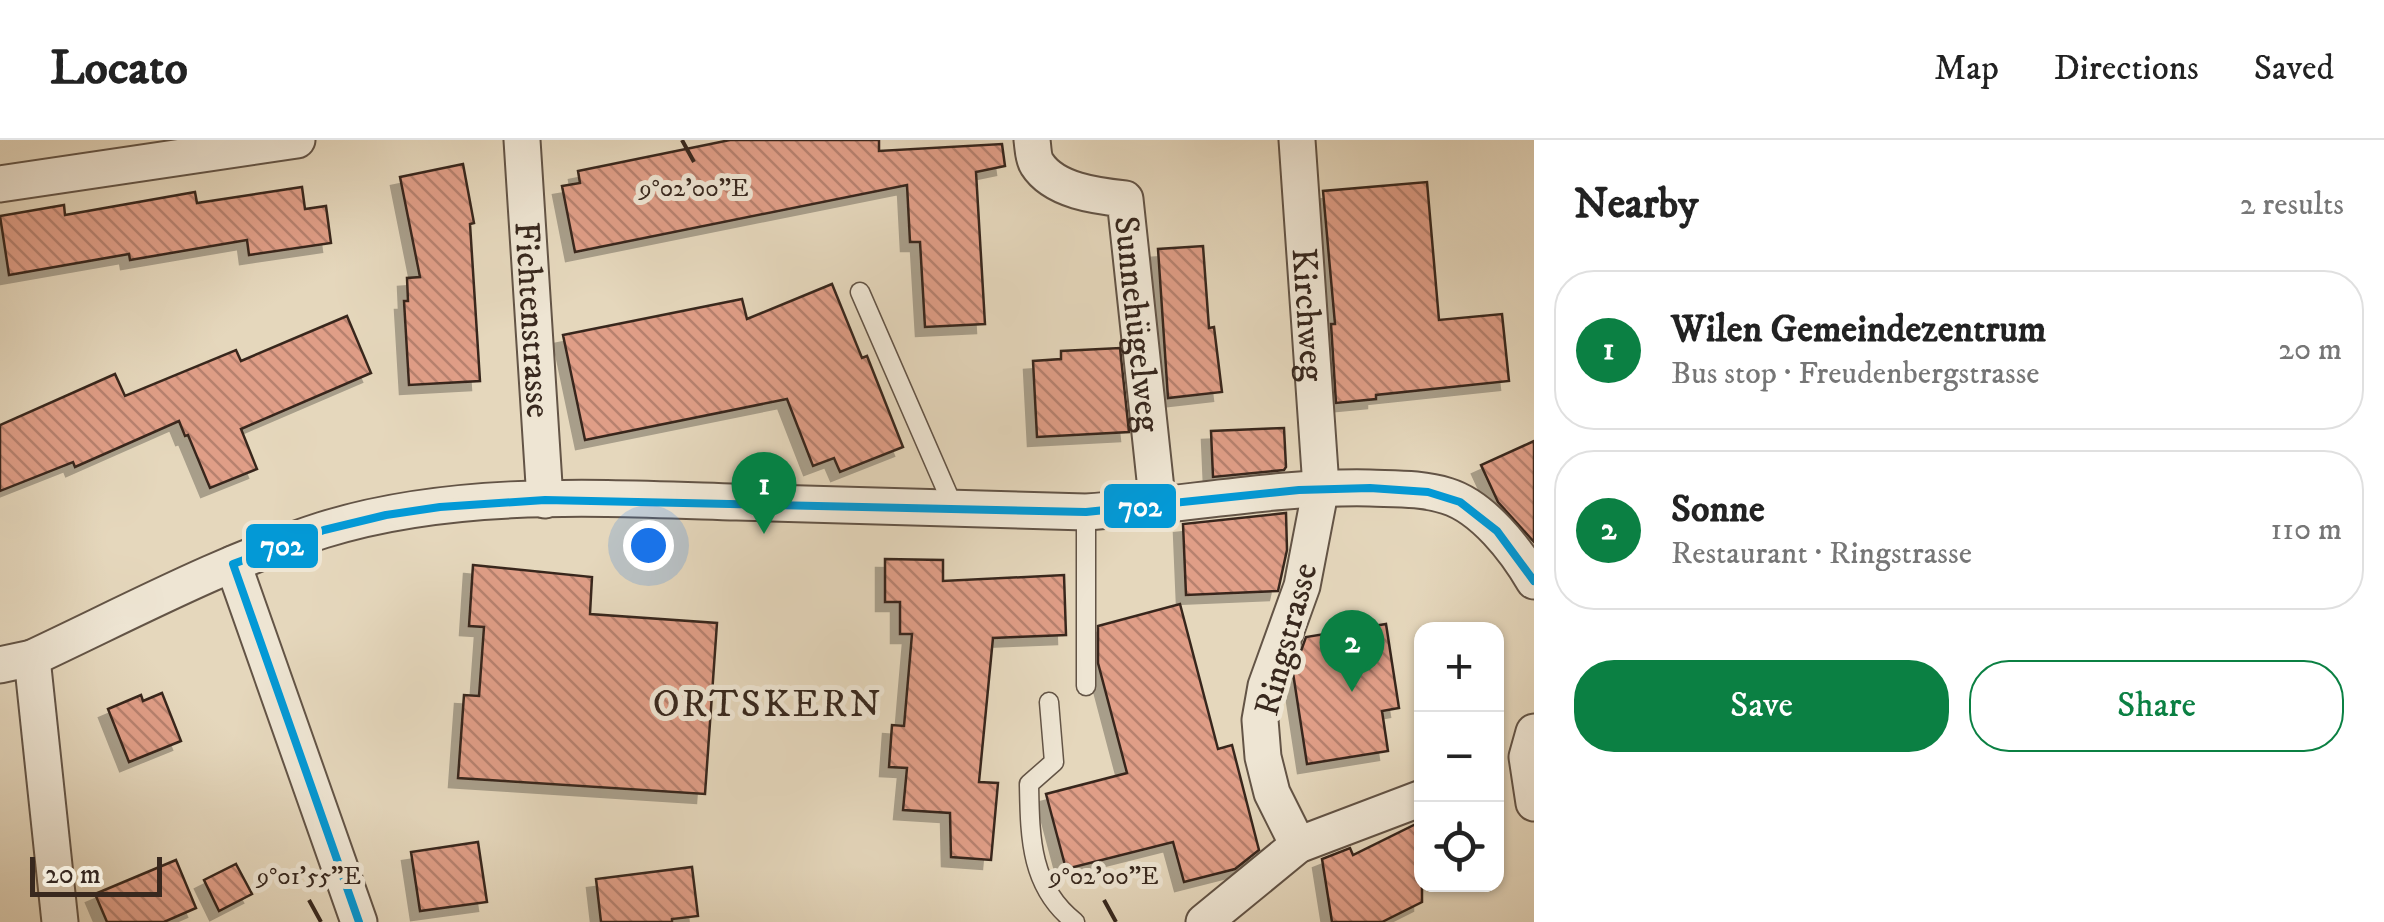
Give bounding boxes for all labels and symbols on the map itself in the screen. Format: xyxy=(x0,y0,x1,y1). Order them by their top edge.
text: 9°02'00"E xyxy=(637,173,749,204)
street label: Sunnehügelweg xyxy=(1103,214,1170,435)
street label: Fichtenstrasse xyxy=(503,220,560,419)
street label: Kirchweg xyxy=(1281,247,1334,384)
pin: 1 xyxy=(732,452,796,534)
line badge: 702 xyxy=(1102,482,1178,530)
text: 702 xyxy=(1118,490,1162,525)
your location xyxy=(623,520,674,571)
line badge: 702 xyxy=(244,522,320,570)
text: 702 xyxy=(260,529,304,564)
street label: Ringstrasse xyxy=(1245,558,1328,721)
pin: 2 xyxy=(1320,610,1384,692)
district label: ORTSKERN xyxy=(653,681,883,729)
scale bar xyxy=(30,852,162,896)
text: 9°01'55"E xyxy=(255,861,361,892)
text: 9°02'00"E xyxy=(1047,861,1159,892)

